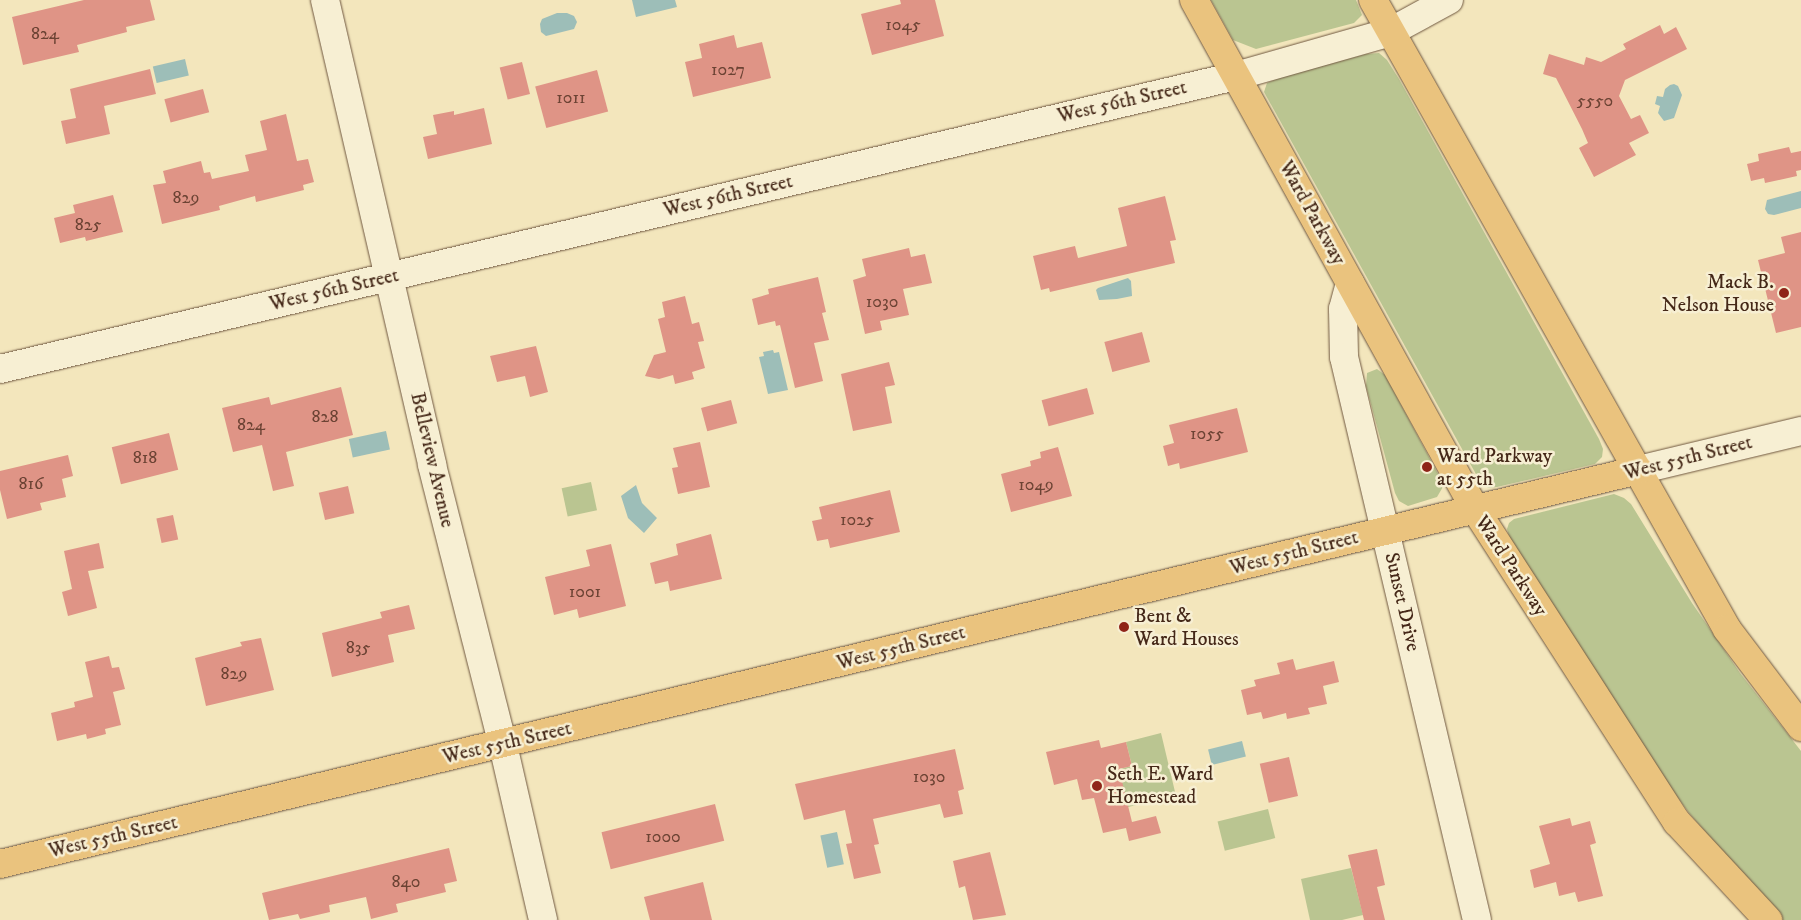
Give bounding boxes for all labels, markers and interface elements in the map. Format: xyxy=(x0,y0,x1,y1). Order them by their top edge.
house number: 1045 xyxy=(885,14,921,36)
house number: 824 xyxy=(31,23,59,45)
house number: 1027 xyxy=(711,59,745,81)
street label: West 56th Street xyxy=(1055,75,1189,129)
house number: 1011 xyxy=(556,87,586,109)
house number: 5550 xyxy=(1577,90,1613,112)
street label: Ward Parkway xyxy=(1274,157,1350,269)
street label: West 56th Street xyxy=(661,169,795,223)
house number: 829 xyxy=(173,187,199,209)
house number: 825 xyxy=(75,214,101,236)
street label: West 56th Street xyxy=(267,263,401,317)
place label: Mack B. Nelson House xyxy=(1662,270,1774,317)
marker: Mack B. Nelson House xyxy=(1778,287,1790,299)
house number: 1030 xyxy=(866,291,898,313)
street label: Belleview Avenue xyxy=(405,390,459,530)
house number: 828 xyxy=(312,406,338,428)
house number: 824 xyxy=(237,414,265,436)
house number: 1055 xyxy=(1190,423,1224,445)
street label: West 55th Street xyxy=(1621,430,1755,486)
place label: Ward Parkway at 55th xyxy=(1437,444,1552,491)
house number: 818 xyxy=(133,447,157,469)
marker: Ward Parkway at 55th xyxy=(1421,461,1433,473)
house number: 816 xyxy=(19,473,43,495)
house number: 1049 xyxy=(1018,474,1054,496)
house number: 1025 xyxy=(840,509,874,531)
street label: Ward Parkway xyxy=(1470,511,1552,621)
street label: West 55th Street xyxy=(1227,525,1361,581)
street label: Sunset Drive xyxy=(1379,550,1425,654)
house number: 1001 xyxy=(569,581,601,603)
place label: Bent & Ward Houses xyxy=(1134,604,1239,651)
street label: West 55th Street xyxy=(834,620,968,676)
marker: Bent & Ward Houses xyxy=(1118,621,1130,633)
house number: 835 xyxy=(346,637,370,659)
house number: 829 xyxy=(221,663,247,685)
street label: West 55th Street xyxy=(440,717,574,769)
place label: Seth E. Ward Homestead xyxy=(1107,762,1213,809)
house number: 1030 xyxy=(913,766,945,788)
marker: Seth E. Ward Homestead xyxy=(1091,780,1103,792)
street label: West 55th Street xyxy=(46,811,180,863)
house number: 1000 xyxy=(645,826,681,848)
house number: 840 xyxy=(391,871,421,893)

